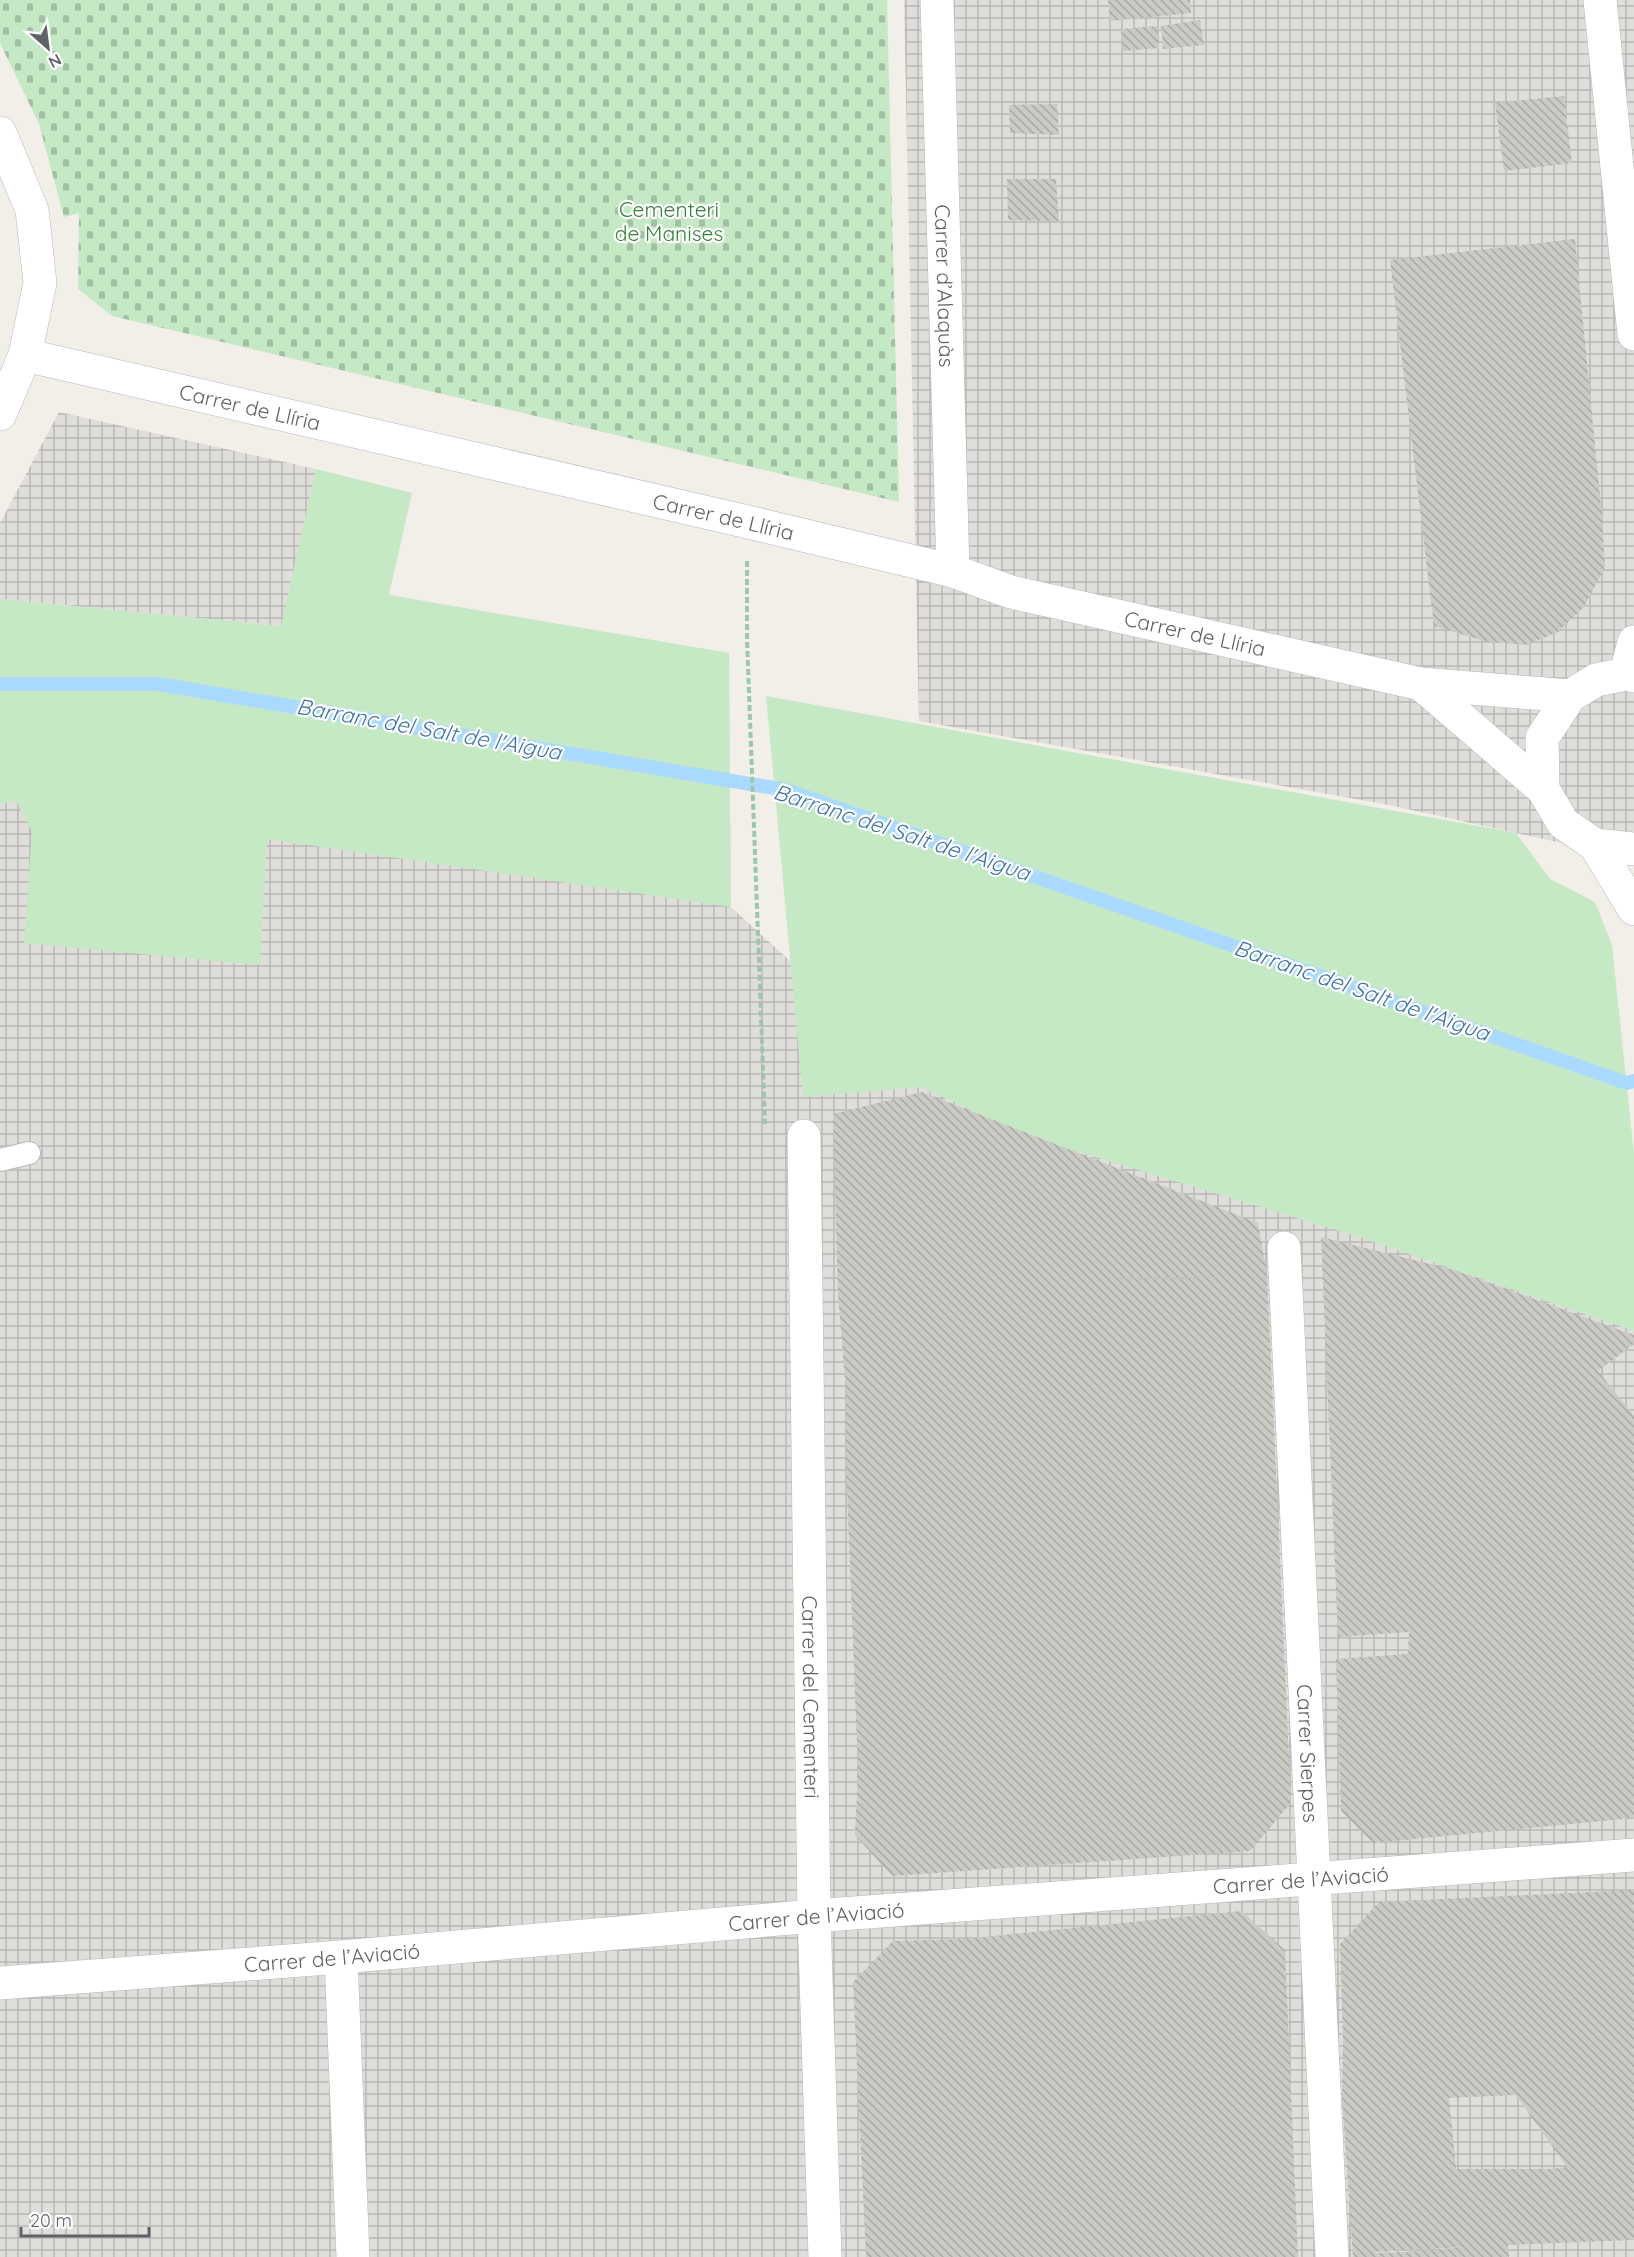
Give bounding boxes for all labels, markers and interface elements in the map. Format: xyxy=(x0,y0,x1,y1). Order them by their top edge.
north arrow xyxy=(18,18,78,78)
text: N xyxy=(45,50,65,73)
park label: Cementeri de Manises xyxy=(615,196,723,246)
street label: Carrer d’Alaquàs xyxy=(930,204,960,368)
street label: Carrer de Llíria xyxy=(177,378,323,436)
street label: Carrer de Llíria xyxy=(650,487,797,546)
street label: Carrer de Llíria xyxy=(1122,605,1268,662)
water label: Barranc del Salt de l'Aigua xyxy=(295,692,565,766)
water label: Barranc del Salt de l'Aigua xyxy=(770,777,1035,887)
water label: Barranc del Salt de l'Aigua xyxy=(1231,933,1495,1047)
street label: Carrer del Cementeri xyxy=(797,1595,825,1799)
street label: Carrer Sierpes xyxy=(1292,1684,1324,1823)
street label: Carrer de l’Aviació xyxy=(1212,1860,1390,1899)
street label: Carrer de l’Aviació xyxy=(727,1896,905,1936)
street label: Carrer de l’Aviació xyxy=(243,1937,421,1977)
scale bar xyxy=(21,2200,148,2238)
text: 20 m xyxy=(30,2209,72,2232)

